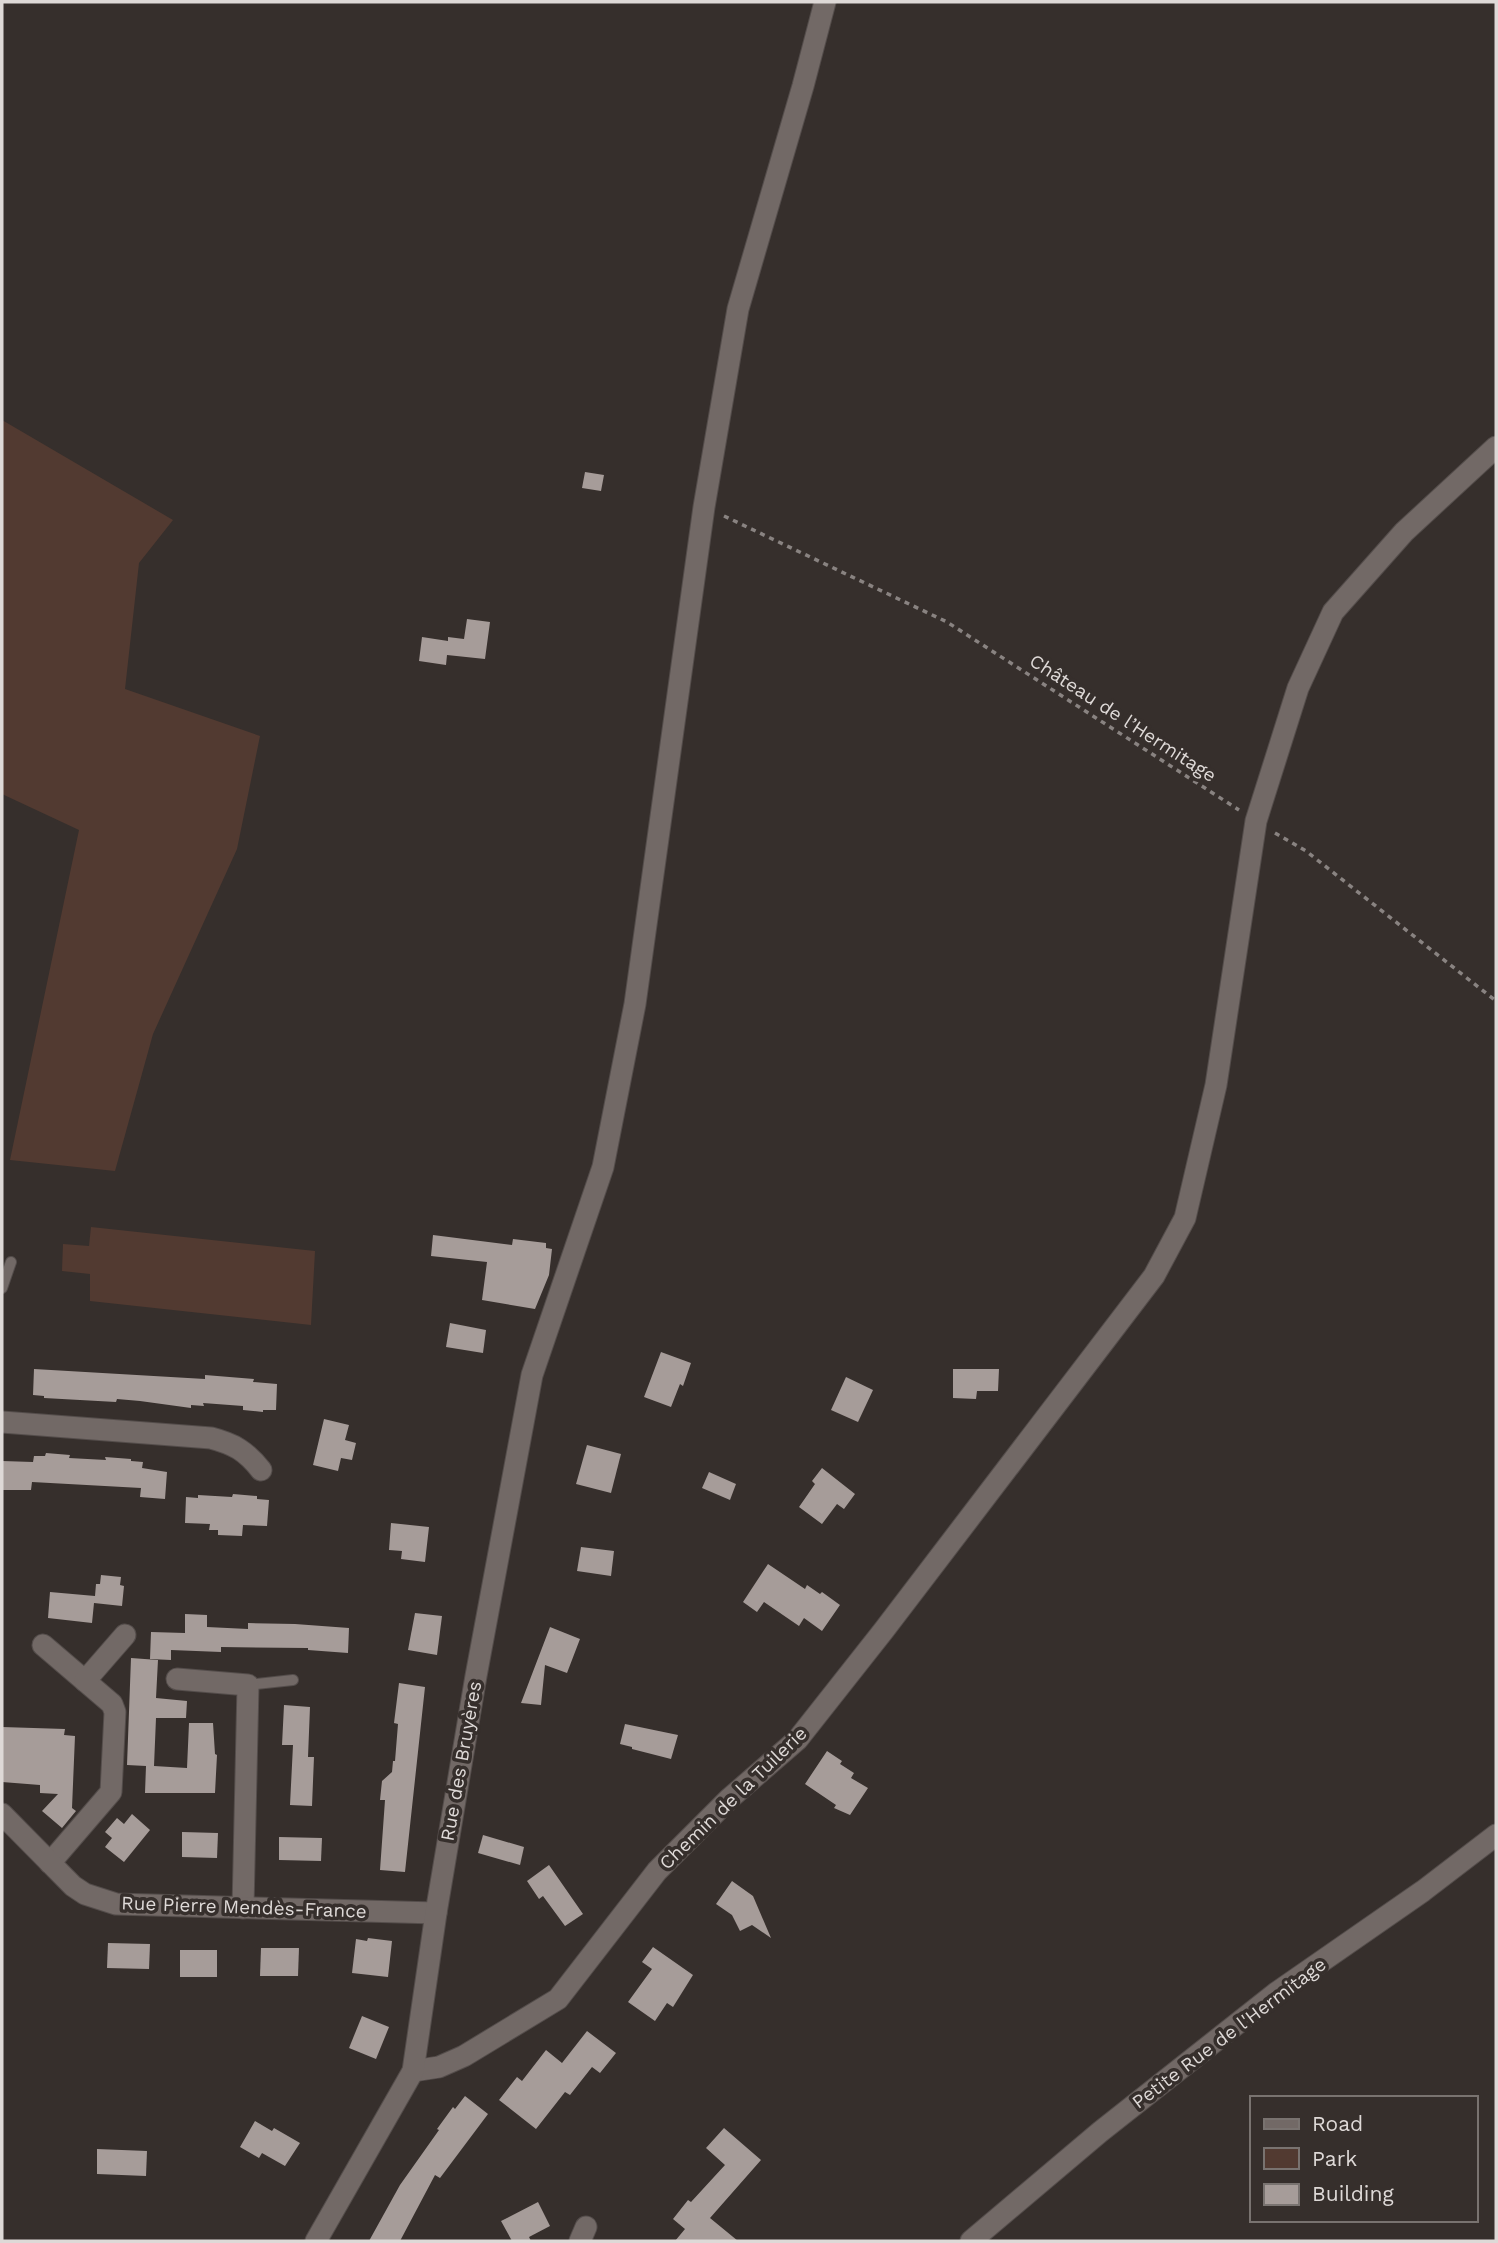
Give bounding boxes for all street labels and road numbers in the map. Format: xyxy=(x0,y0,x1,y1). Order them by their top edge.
street label: Château de l’Hermitage xyxy=(1025,649,1221,787)
street label: Rue des Bruyères xyxy=(436,1679,486,1843)
street label: Chemin de la Tuilerie xyxy=(654,1722,812,1874)
street label: Rue Pierre Mendès-France xyxy=(121,1891,367,1923)
street label: Petite Rue de l'Hermitage xyxy=(1128,1953,1330,2113)

